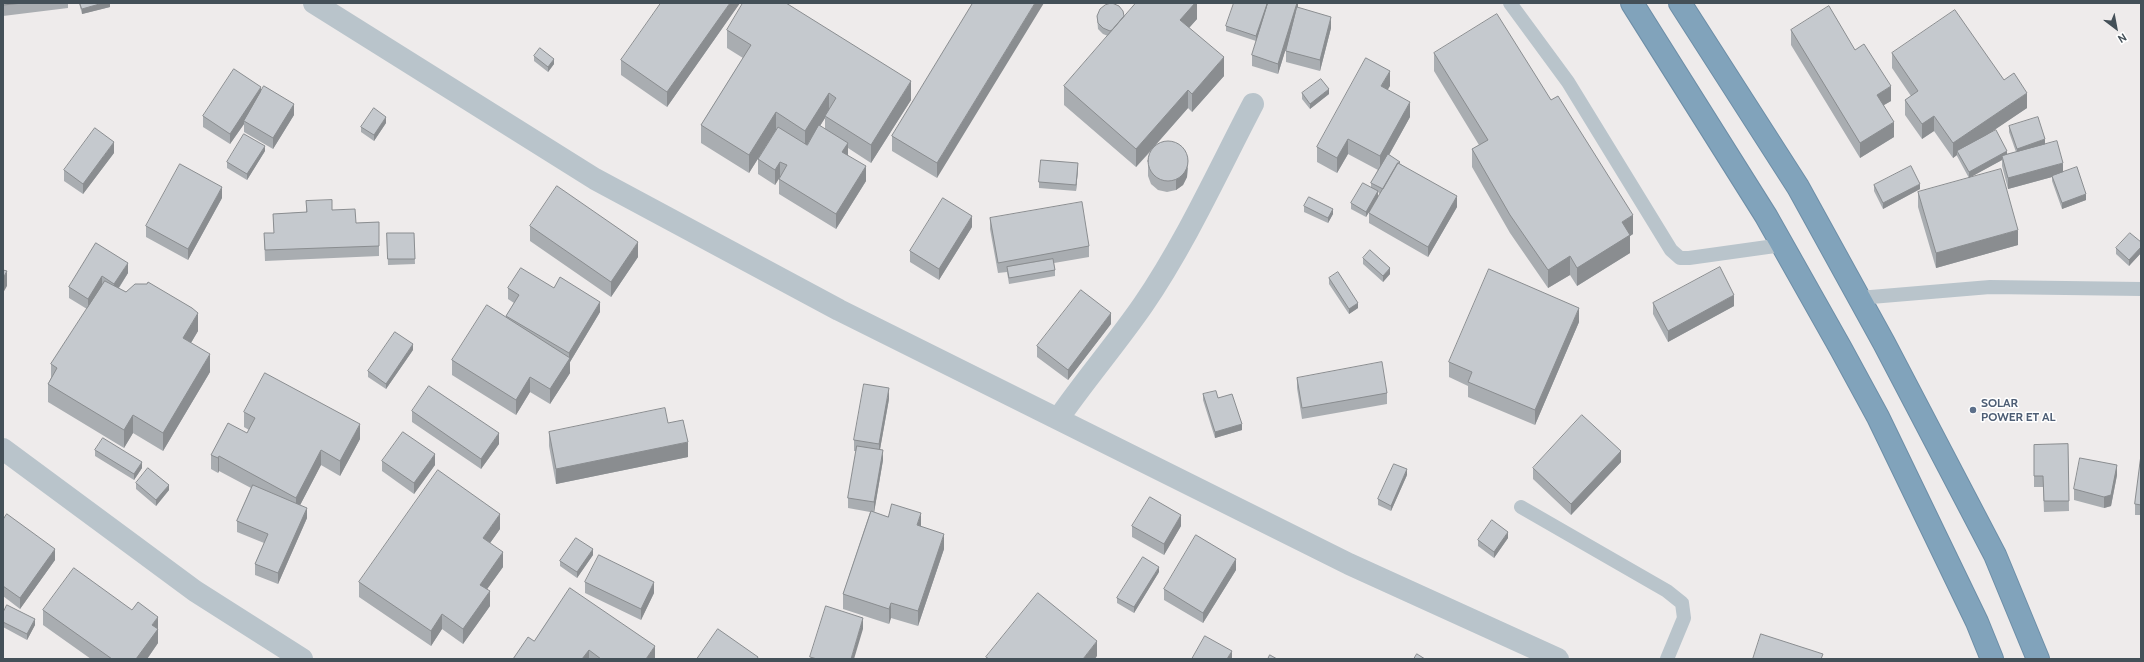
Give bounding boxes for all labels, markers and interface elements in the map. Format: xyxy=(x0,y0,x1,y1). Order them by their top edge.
north arrow xyxy=(2096,8,2136,48)
text: N xyxy=(2115,30,2129,46)
place label: SOLAR POWER ET AL xyxy=(1981,396,2055,424)
marker: SOLAR POWER ET AL xyxy=(1968,405,1978,415)

